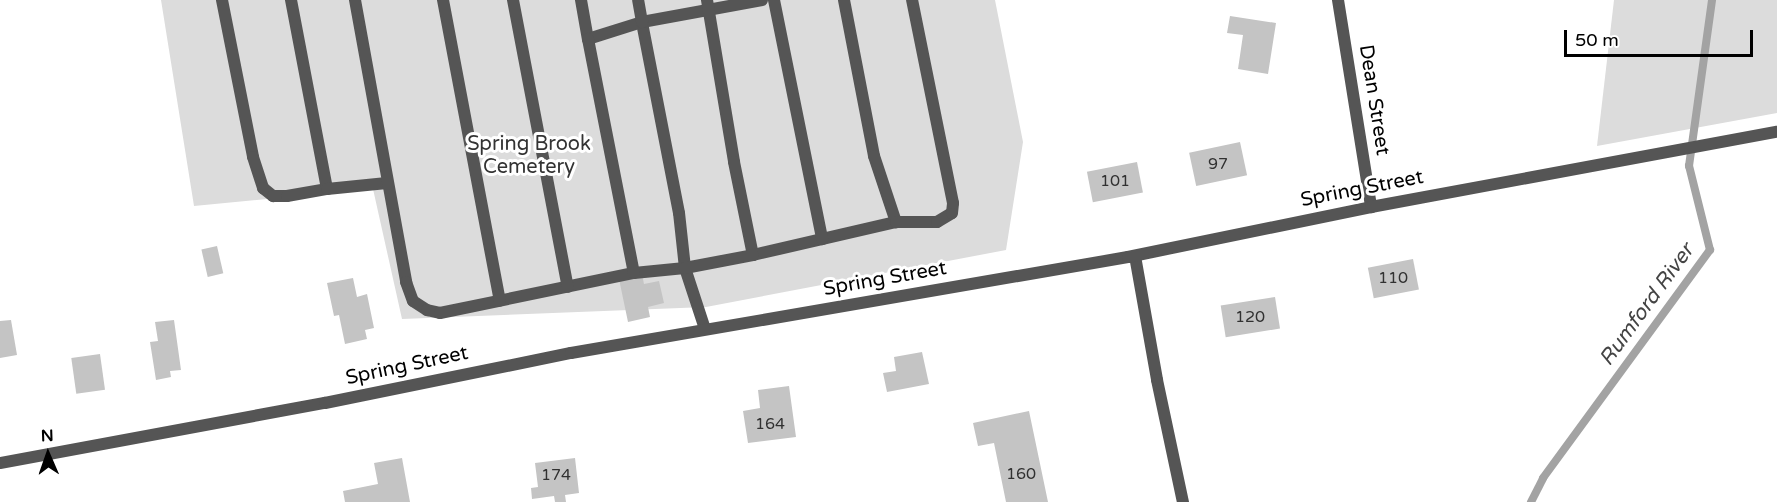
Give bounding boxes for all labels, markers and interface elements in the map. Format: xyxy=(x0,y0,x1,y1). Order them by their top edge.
scale bar xyxy=(1567,18,1756,56)
text: 50 m xyxy=(1575,29,1619,51)
street label: Dean Street xyxy=(1353,43,1395,157)
park label: Spring Brook Cemetery xyxy=(467,133,591,180)
house number: 97 xyxy=(1208,154,1228,174)
street label: Spring Street xyxy=(1299,165,1425,213)
house number: 101 xyxy=(1100,171,1130,191)
water label: Rumford River xyxy=(1594,239,1700,371)
street label: Spring Street xyxy=(822,256,948,302)
house number: 110 xyxy=(1378,268,1408,288)
house number: 120 xyxy=(1235,307,1265,327)
street label: Spring Street xyxy=(344,341,470,391)
house number: 164 xyxy=(755,414,785,434)
north arrow xyxy=(18,424,78,484)
text: N xyxy=(41,426,54,446)
house number: 160 xyxy=(1006,464,1036,484)
house number: 174 xyxy=(541,465,571,485)

